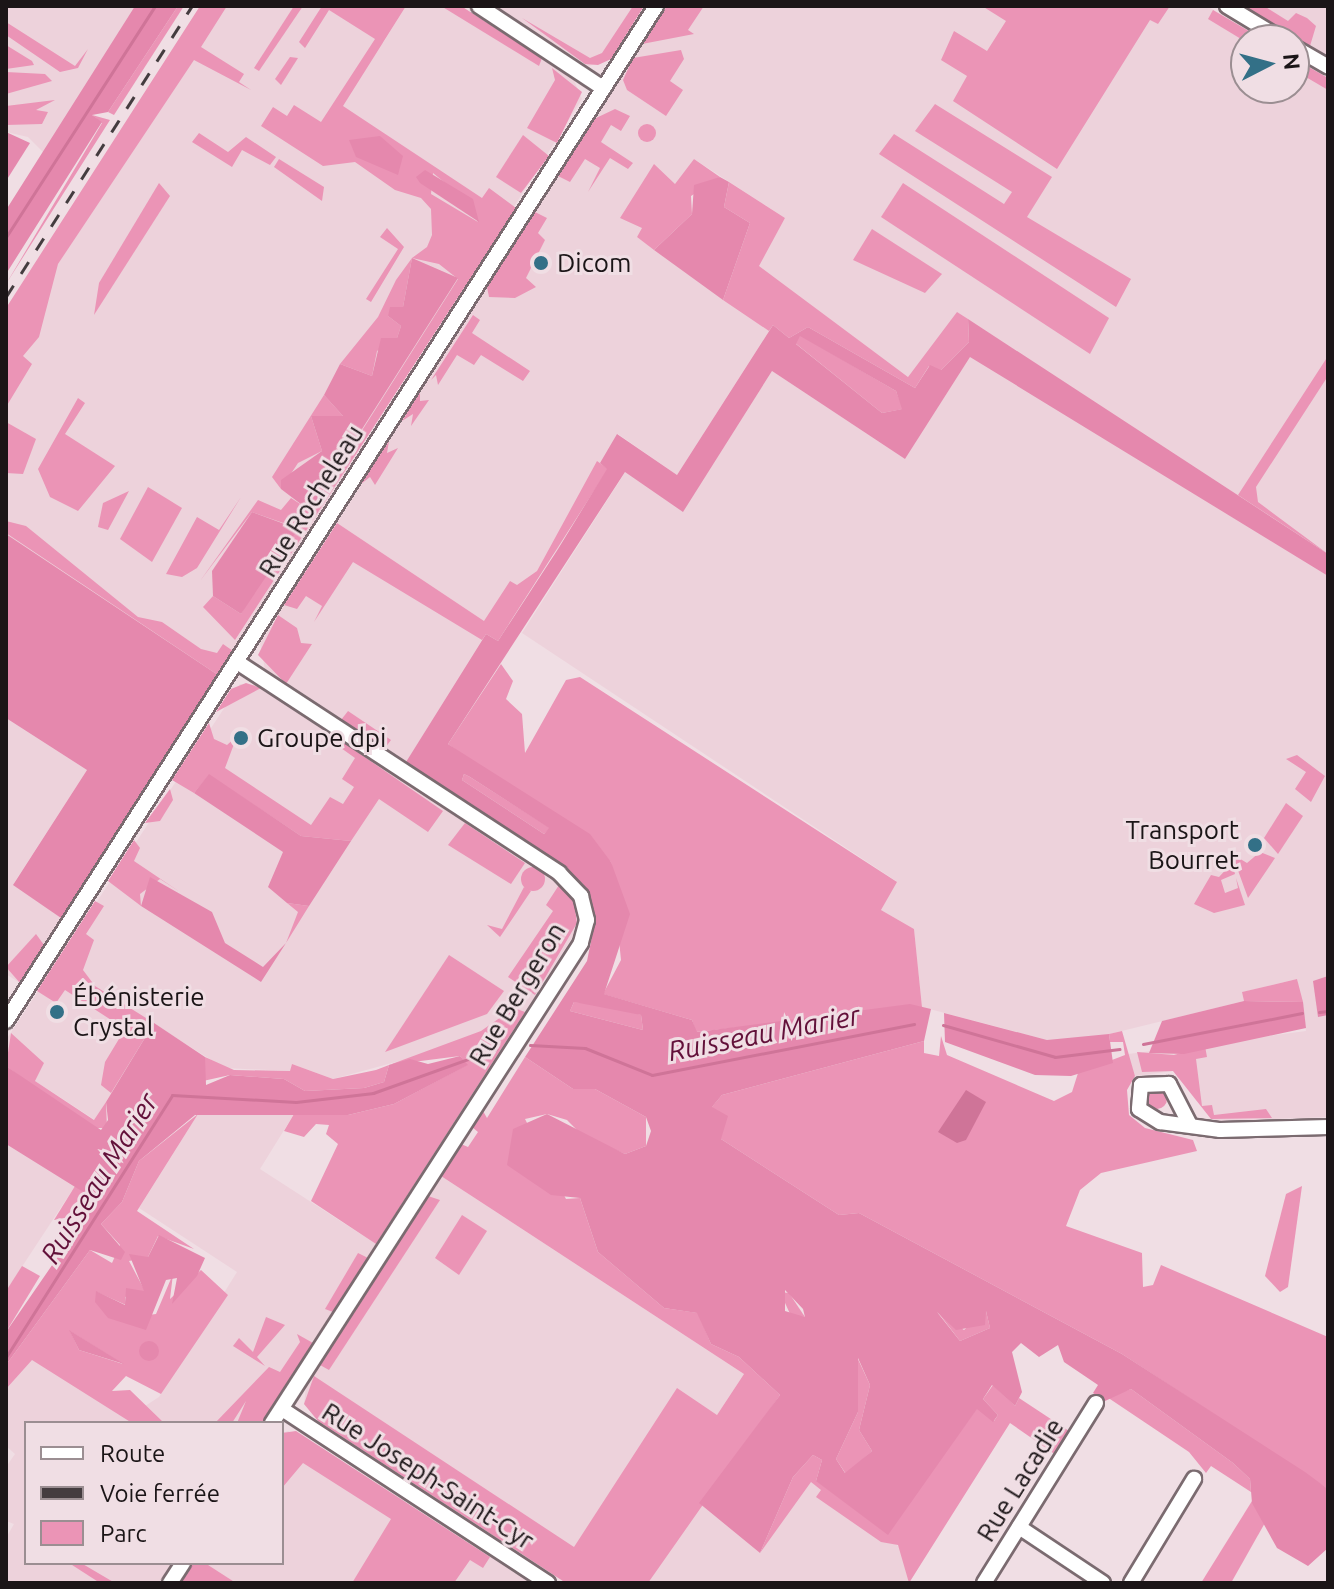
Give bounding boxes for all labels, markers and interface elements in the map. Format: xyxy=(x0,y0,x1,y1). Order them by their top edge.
north arrow xyxy=(1230,24,1310,104)
text: N xyxy=(1279,52,1306,71)
place label: Dicom xyxy=(557,247,631,279)
marker: Dicom xyxy=(532,254,550,272)
street label: Rue Rocheleau xyxy=(252,419,370,583)
place label: Groupe dpi xyxy=(257,722,386,754)
marker: Groupe dpi xyxy=(232,729,250,747)
place label: Transport Bourret xyxy=(1126,814,1239,876)
marker: Transport Bourret xyxy=(1246,836,1264,854)
street label: Rue Bergeron xyxy=(462,917,572,1071)
place label: Ébénisterie Crystal xyxy=(73,981,205,1042)
water label: Ruisseau Marier xyxy=(665,998,863,1068)
marker: Ébénisterie Crystal xyxy=(48,1003,66,1021)
water label: Ruisseau Marier xyxy=(33,1087,165,1269)
street label: Rue Joseph-Saint-Cyr xyxy=(316,1396,540,1556)
street label: Rue Lacadie xyxy=(970,1413,1070,1547)
legend xyxy=(24,1421,284,1565)
text: Route xyxy=(100,1440,165,1467)
text: Voie ferrée xyxy=(100,1480,220,1507)
text: Parc xyxy=(100,1520,147,1547)

